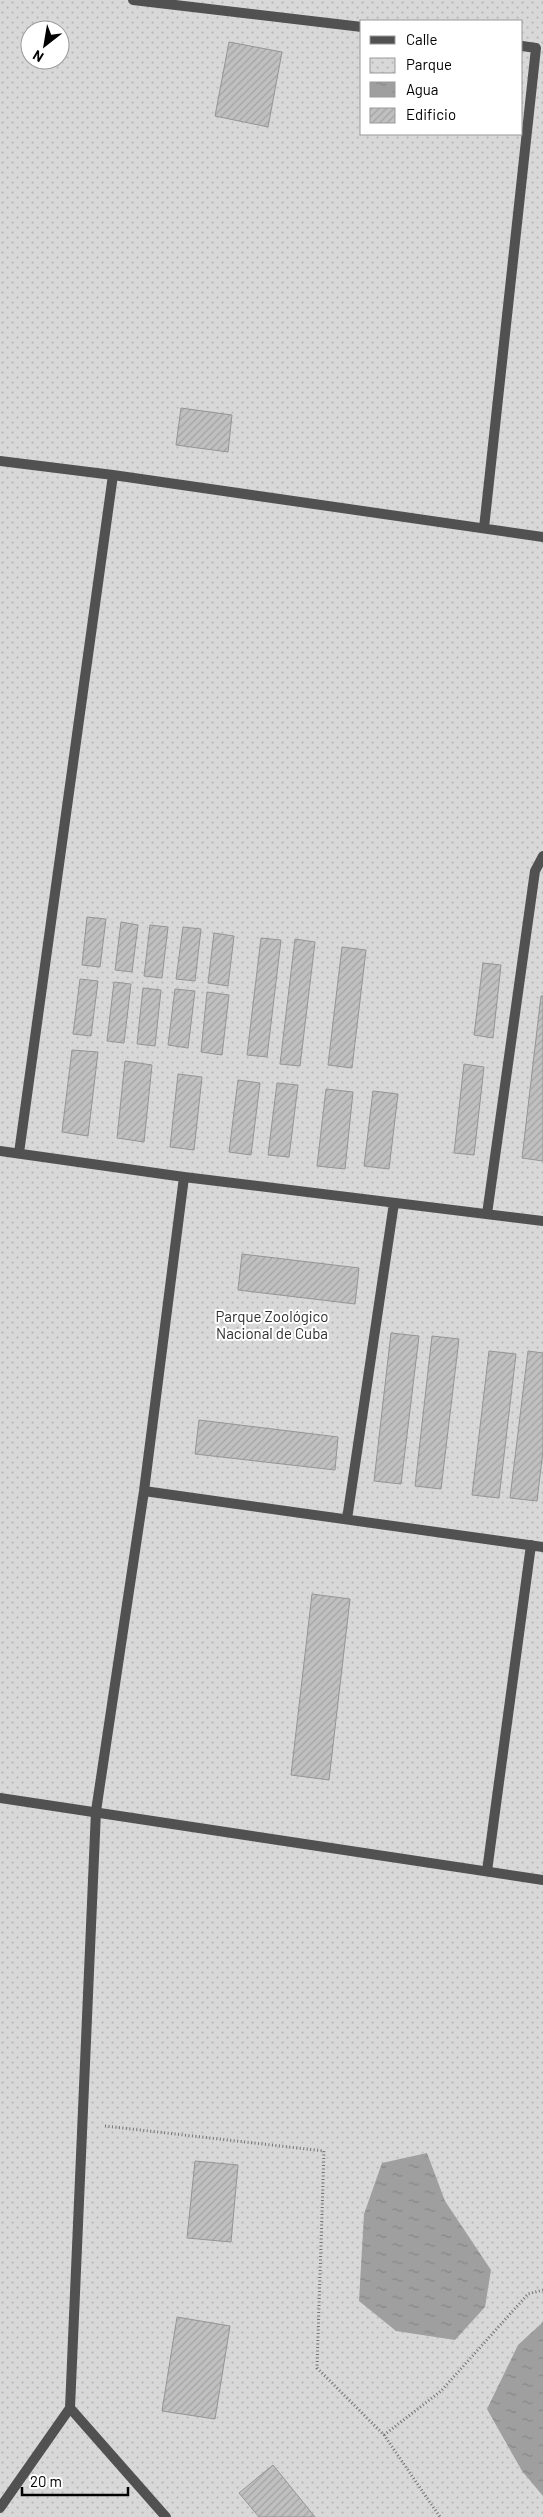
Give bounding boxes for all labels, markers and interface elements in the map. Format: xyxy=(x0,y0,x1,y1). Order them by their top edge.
north arrow xyxy=(20,20,70,70)
legend xyxy=(360,20,523,135)
text: Calle xyxy=(406,30,438,48)
text: N xyxy=(30,47,46,66)
text: Parque xyxy=(406,55,452,73)
text: Agua xyxy=(406,80,439,98)
text: Edificio xyxy=(406,105,456,123)
park label: Parque Zoológico Nacional de Cuba xyxy=(216,1307,328,1342)
scale bar xyxy=(22,2464,129,2496)
text: 20 m xyxy=(30,2472,62,2490)

